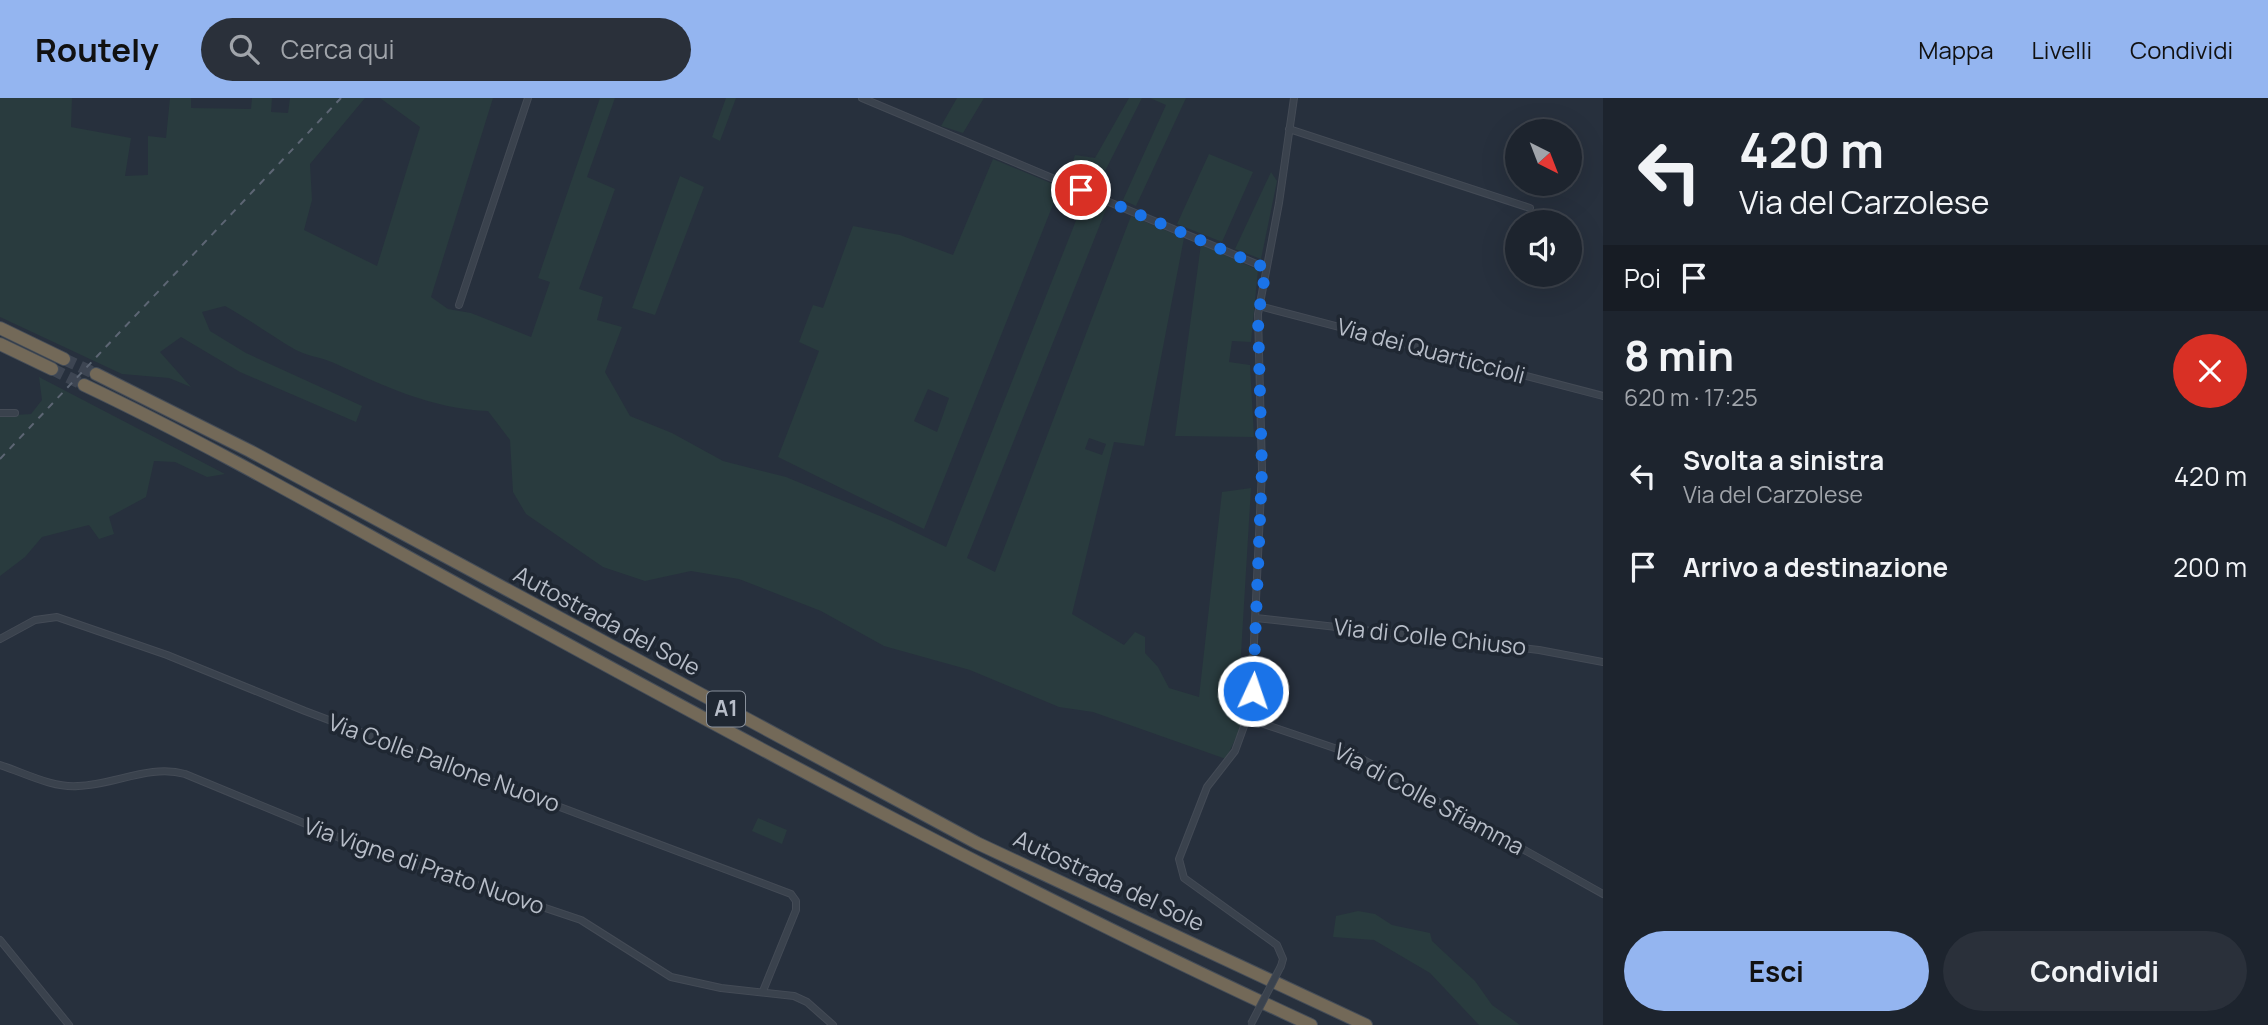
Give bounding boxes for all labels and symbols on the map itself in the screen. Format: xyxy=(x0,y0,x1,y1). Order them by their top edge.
north arrow xyxy=(1505,119,1582,196)
pin xyxy=(1051,160,1111,220)
street label: Via dei Quarticcioli xyxy=(1334,310,1529,391)
street label: Autostrada del Sole xyxy=(509,557,706,683)
street label: Via di Colle Chiuso xyxy=(1332,610,1528,662)
position arrow xyxy=(1216,654,1290,728)
road number: A1 xyxy=(707,692,745,726)
street label: Via Colle Pallone Nuovo xyxy=(324,705,565,819)
street label: Via di Colle Sfiamma xyxy=(1329,734,1530,862)
street label: Via Vigne di Prato Nuovo xyxy=(300,809,549,921)
street label: Autostrada del Sole xyxy=(1009,822,1210,938)

